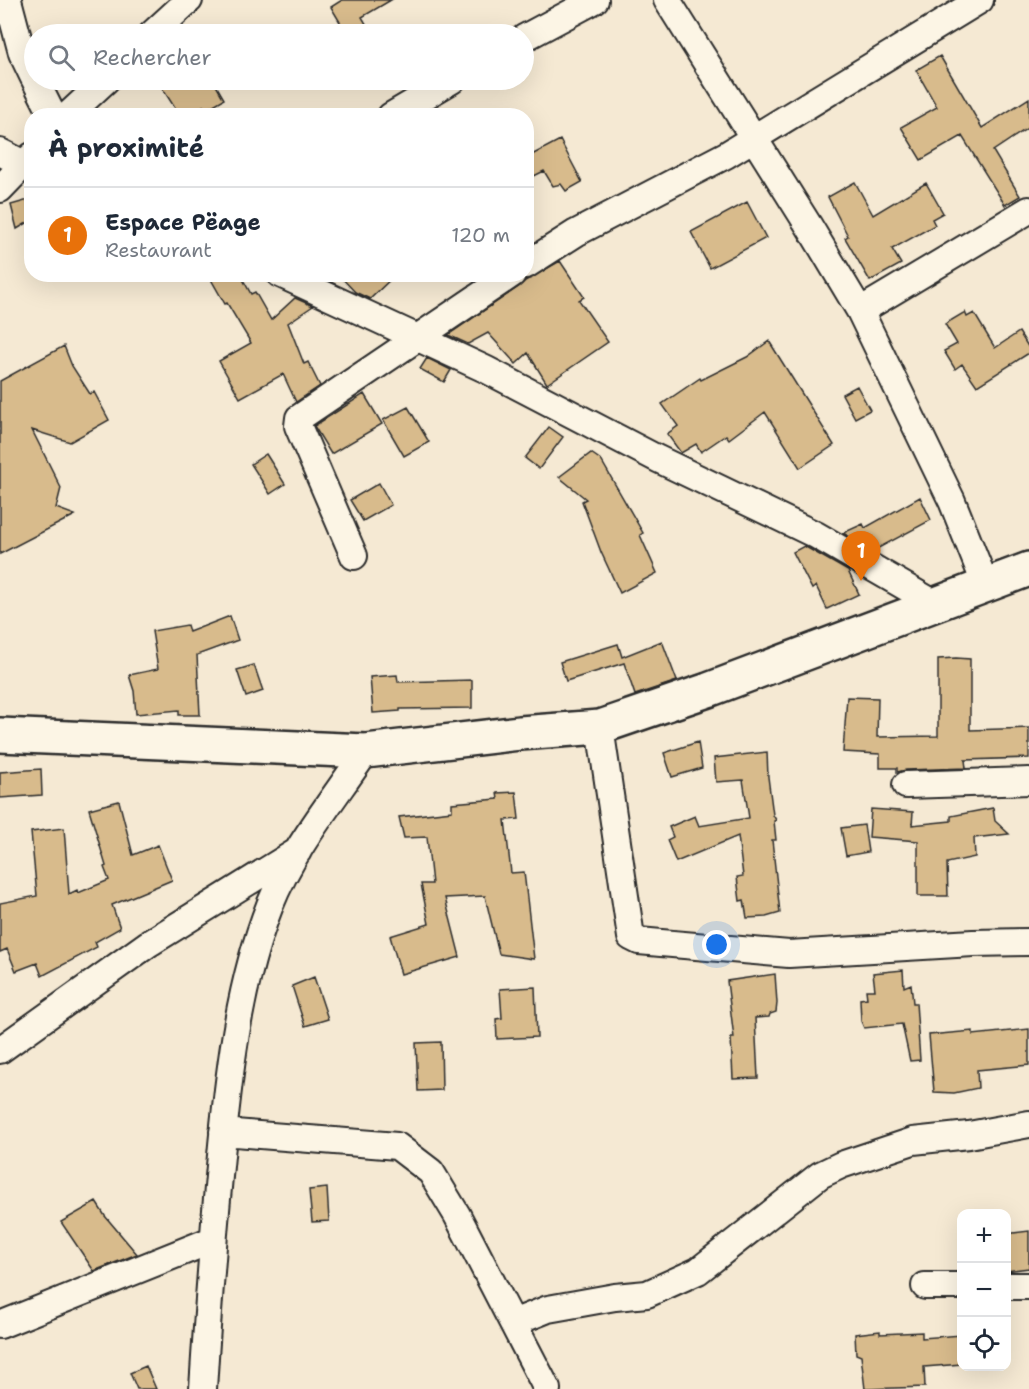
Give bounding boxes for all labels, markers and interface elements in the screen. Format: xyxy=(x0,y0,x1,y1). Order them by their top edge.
search box xyxy=(24,24,534,90)
icon: search xyxy=(45,41,78,74)
text: Rechercher xyxy=(93,43,212,72)
text: À proximité xyxy=(48,130,204,165)
text: Espace Pëage xyxy=(105,208,261,237)
text: 1 xyxy=(63,222,72,248)
text: 120 m xyxy=(451,222,510,248)
text: Restaurant xyxy=(105,237,212,263)
pin: 1 xyxy=(842,532,880,581)
your location xyxy=(702,930,731,959)
map controls xyxy=(957,1209,1011,1371)
button: + xyxy=(957,1209,1011,1263)
button: − xyxy=(957,1263,1011,1317)
button: locate xyxy=(957,1317,1011,1371)

